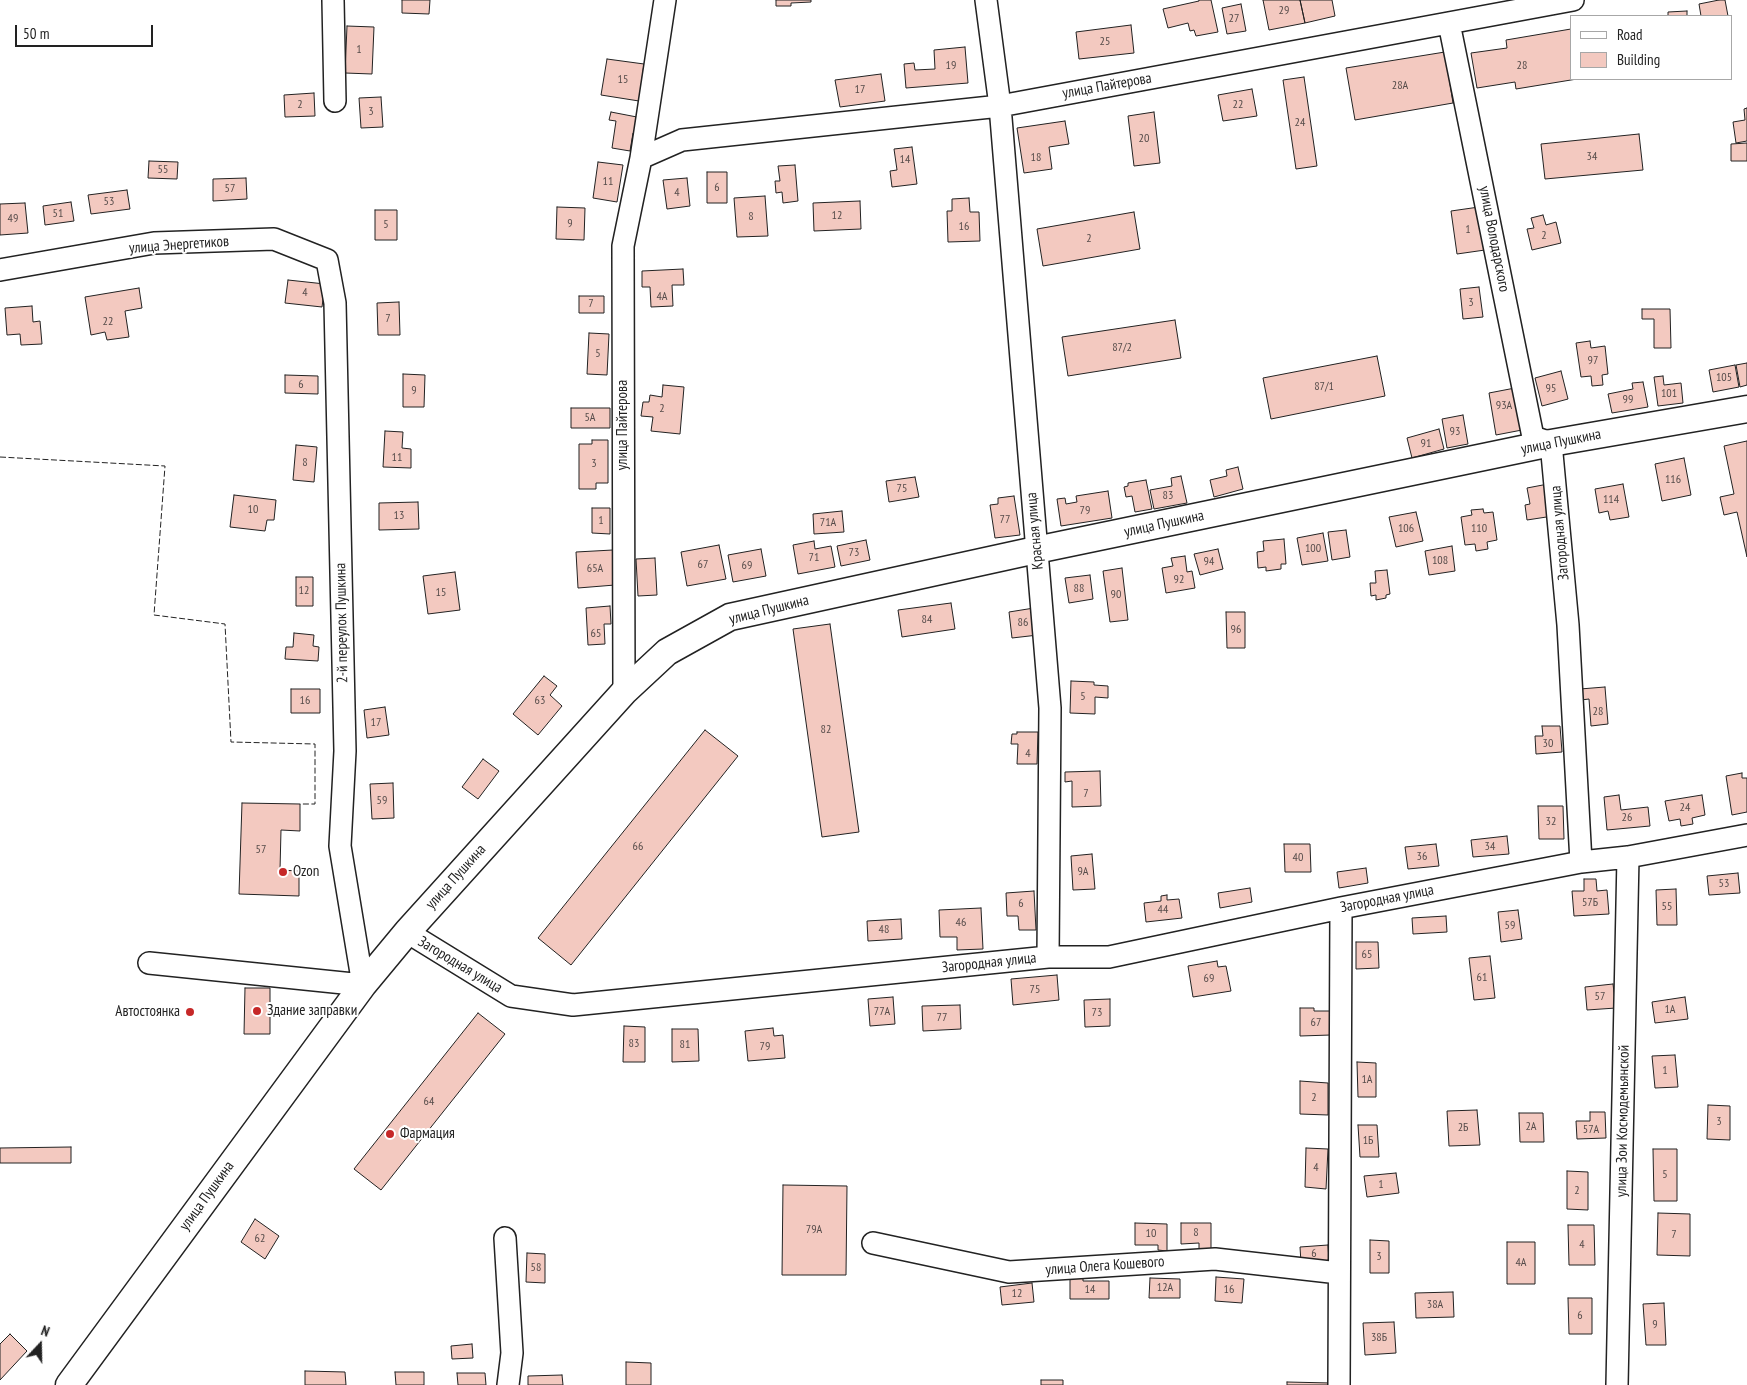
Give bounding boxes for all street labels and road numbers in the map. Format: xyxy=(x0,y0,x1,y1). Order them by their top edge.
street label: улица Пайтерова xyxy=(1061,69,1153,103)
street label: улица Володарского xyxy=(1475,185,1513,293)
street label: улица Энергетиков xyxy=(128,233,230,257)
street label: улица Пайтерова xyxy=(614,380,632,470)
street label: улица Пушкина xyxy=(1519,425,1603,459)
street label: Загородная улица xyxy=(1547,485,1573,581)
street label: Красная улица xyxy=(1023,492,1047,570)
street label: улица Пушкина xyxy=(1122,507,1206,541)
street label: 2-й переулок Пушкина xyxy=(332,563,352,683)
street label: улица Пушкина xyxy=(727,591,811,629)
street label: улица Пушкина xyxy=(422,841,490,913)
street label: Загородная улица xyxy=(1339,881,1435,917)
street label: Загородная улица xyxy=(415,933,505,997)
street label: Загородная улица xyxy=(941,949,1037,977)
street label: улица Зои Космодемьянской xyxy=(1613,1045,1633,1197)
street label: улица Пушкина xyxy=(176,1158,238,1234)
street label: улица Олега Кошевого xyxy=(1045,1253,1165,1279)

